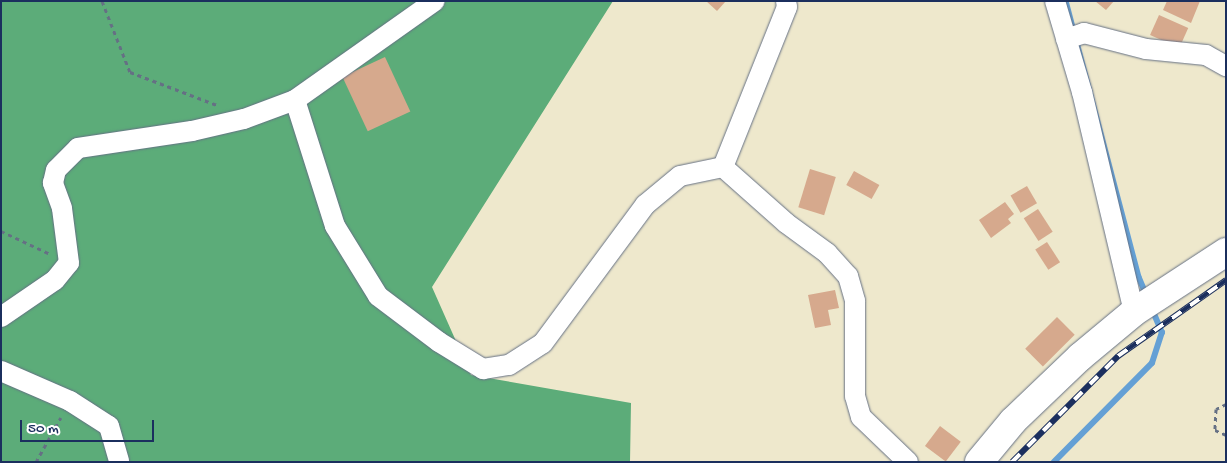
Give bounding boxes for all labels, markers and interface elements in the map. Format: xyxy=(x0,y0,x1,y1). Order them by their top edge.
scale bar xyxy=(22,410,156,442)
text: 50 m xyxy=(28,420,59,438)

